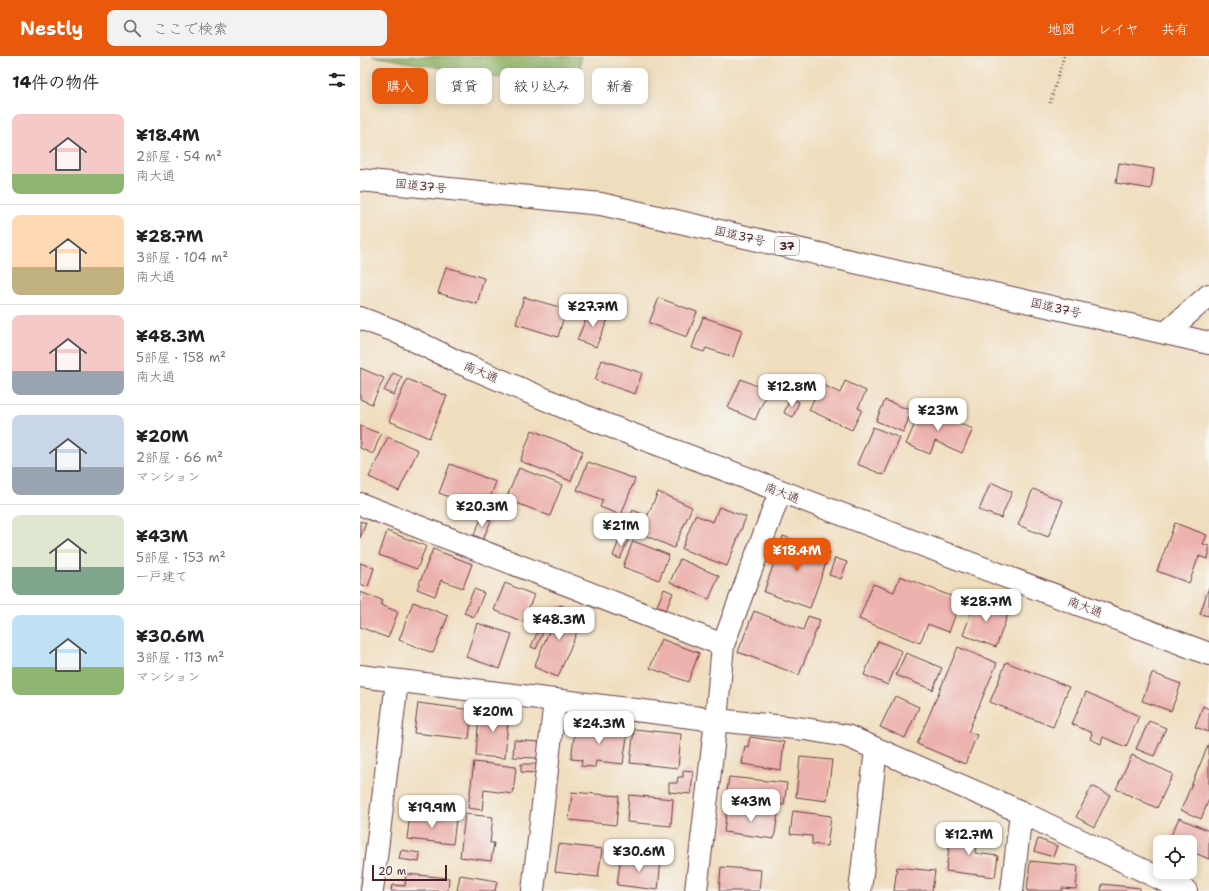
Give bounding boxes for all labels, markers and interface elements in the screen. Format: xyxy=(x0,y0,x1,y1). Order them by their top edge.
search box xyxy=(107,10,387,46)
text: Nestly xyxy=(20,16,83,41)
icon: search xyxy=(121,17,143,39)
text: ここで検索 xyxy=(153,19,228,39)
text: 地図 xyxy=(1048,20,1076,38)
text: レイヤ xyxy=(1098,20,1139,38)
text: 共有 xyxy=(1161,20,1189,38)
chip: 購入 xyxy=(372,68,428,104)
chip: 賃貸 xyxy=(436,68,492,104)
chip: 絞り込み xyxy=(500,68,584,104)
chip: 新着 xyxy=(592,68,648,104)
icon: filters xyxy=(326,69,348,91)
text: 14件の物件 xyxy=(12,71,99,93)
text: ¥18.4M xyxy=(136,124,200,146)
icon: home xyxy=(44,130,92,178)
text: 2部屋 · 54 m² xyxy=(136,148,222,165)
text: 南大通 xyxy=(136,167,175,184)
street label: 国道37号 xyxy=(394,175,448,197)
street label: 国道37号 xyxy=(713,222,767,250)
text: ¥28.7M xyxy=(136,225,203,247)
icon: home xyxy=(44,231,92,279)
road number: 37 xyxy=(775,237,799,255)
text: 3部屋 · 104 m² xyxy=(136,249,228,266)
text: 南大通 xyxy=(136,268,175,285)
pin: ¥27.7M xyxy=(560,294,626,328)
street label: 国道37号 xyxy=(1029,294,1083,322)
text: ¥27.7M xyxy=(568,298,618,315)
text: ¥48.3M xyxy=(136,325,205,347)
icon: home xyxy=(44,331,92,379)
text: 5部屋 · 158 m² xyxy=(136,349,226,366)
street label: 南大通 xyxy=(461,358,501,386)
text: 南大通 xyxy=(136,368,175,385)
pin: ¥12.8M xyxy=(759,374,825,408)
text: ¥12.8M xyxy=(767,378,817,395)
pin: ¥23M xyxy=(914,398,962,432)
text: ¥23M xyxy=(918,402,958,419)
text: ¥20M xyxy=(136,425,189,447)
icon: home xyxy=(44,431,92,479)
text: 2部屋 · 66 m² xyxy=(136,449,223,466)
text: マンション xyxy=(136,468,200,485)
street label: 南大通 xyxy=(762,479,802,507)
pin: ¥20.3M xyxy=(449,494,515,528)
text: ¥20.3M xyxy=(456,498,508,515)
pin: ¥21M xyxy=(597,513,645,547)
text: ¥21M xyxy=(603,517,639,534)
text: ¥43M xyxy=(136,525,188,547)
icon: home xyxy=(44,531,92,579)
pin: ¥18.4M xyxy=(764,538,830,572)
text: ¥18.4M xyxy=(773,542,821,559)
text: 5部屋 · 153 m² xyxy=(136,549,226,566)
text: 一戸建て xyxy=(136,568,188,585)
pin: ¥28.7M xyxy=(953,589,1019,623)
text: ¥28.7M xyxy=(960,593,1012,610)
street label: 南大通 xyxy=(1065,593,1105,621)
pin: ¥48.3M xyxy=(526,607,592,641)
text: ¥48.3M xyxy=(533,611,585,628)
text: ¥30.6M xyxy=(136,625,204,647)
icon: home xyxy=(44,631,92,679)
text: 3部屋 · 113 m² xyxy=(136,649,224,666)
text: マンション xyxy=(136,668,200,685)
pin: ¥20M xyxy=(469,699,517,733)
text: ¥20M xyxy=(473,703,513,720)
pin: ¥24.3M xyxy=(566,711,632,745)
text: ¥24.3M xyxy=(573,715,625,732)
pin: ¥43M xyxy=(727,789,775,823)
text: ¥43M xyxy=(731,793,771,810)
pin: ¥19.9M xyxy=(399,795,465,829)
text: ¥19.9M xyxy=(408,799,456,816)
pin: ¥12.7M xyxy=(936,822,1002,856)
text: ¥12.7M xyxy=(945,826,993,843)
map controls xyxy=(1153,835,1197,879)
button: locate xyxy=(1153,835,1197,879)
pin: ¥30.6M xyxy=(606,839,672,873)
text: ¥30.6M xyxy=(613,843,665,860)
scale bar xyxy=(372,863,447,882)
text: 20 m xyxy=(378,864,406,879)

